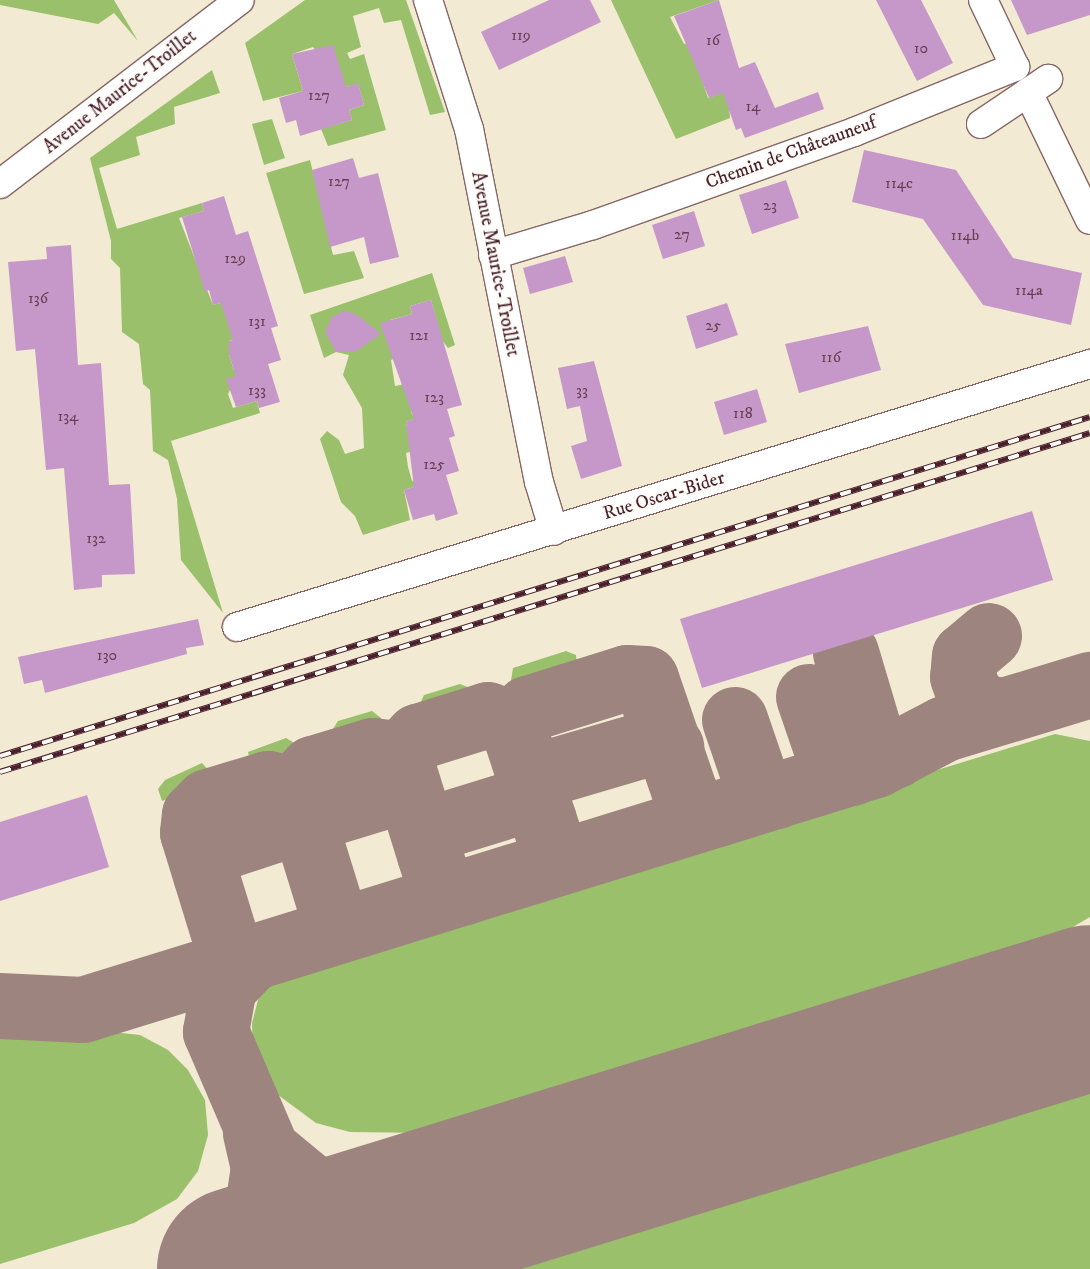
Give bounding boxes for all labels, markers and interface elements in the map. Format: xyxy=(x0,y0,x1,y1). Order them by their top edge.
street label: Avenue Maurice-Troillet xyxy=(39,25,201,159)
house number: 119 xyxy=(511,25,531,45)
house number: 16 xyxy=(706,30,720,50)
house number: 10 xyxy=(914,38,928,58)
house number: 127 xyxy=(308,85,330,105)
house number: 14 xyxy=(745,96,761,116)
street label: Chemin de Châteauneuf xyxy=(703,112,879,194)
street label: Avenue Maurice-Troillet xyxy=(466,169,524,359)
house number: 127 xyxy=(328,171,350,191)
house number: 114c xyxy=(885,173,913,193)
house number: 23 xyxy=(763,195,777,215)
house number: 27 xyxy=(674,224,690,244)
house number: 114b xyxy=(951,225,979,245)
house number: 129 xyxy=(224,248,246,268)
house number: 114a xyxy=(1015,280,1043,300)
house number: 136 xyxy=(28,288,48,308)
house number: 131 xyxy=(248,311,266,331)
house number: 25 xyxy=(705,315,721,335)
house number: 121 xyxy=(409,325,429,345)
house number: 116 xyxy=(821,347,841,367)
house number: 133 xyxy=(248,380,266,400)
house number: 33 xyxy=(576,380,588,400)
house number: 123 xyxy=(424,387,444,407)
house number: 118 xyxy=(733,403,753,423)
house number: 134 xyxy=(57,406,79,426)
house number: 125 xyxy=(423,454,445,474)
street label: Rue Oscar-Bider xyxy=(600,467,728,525)
house number: 132 xyxy=(86,528,106,548)
house number: 130 xyxy=(97,645,117,665)

